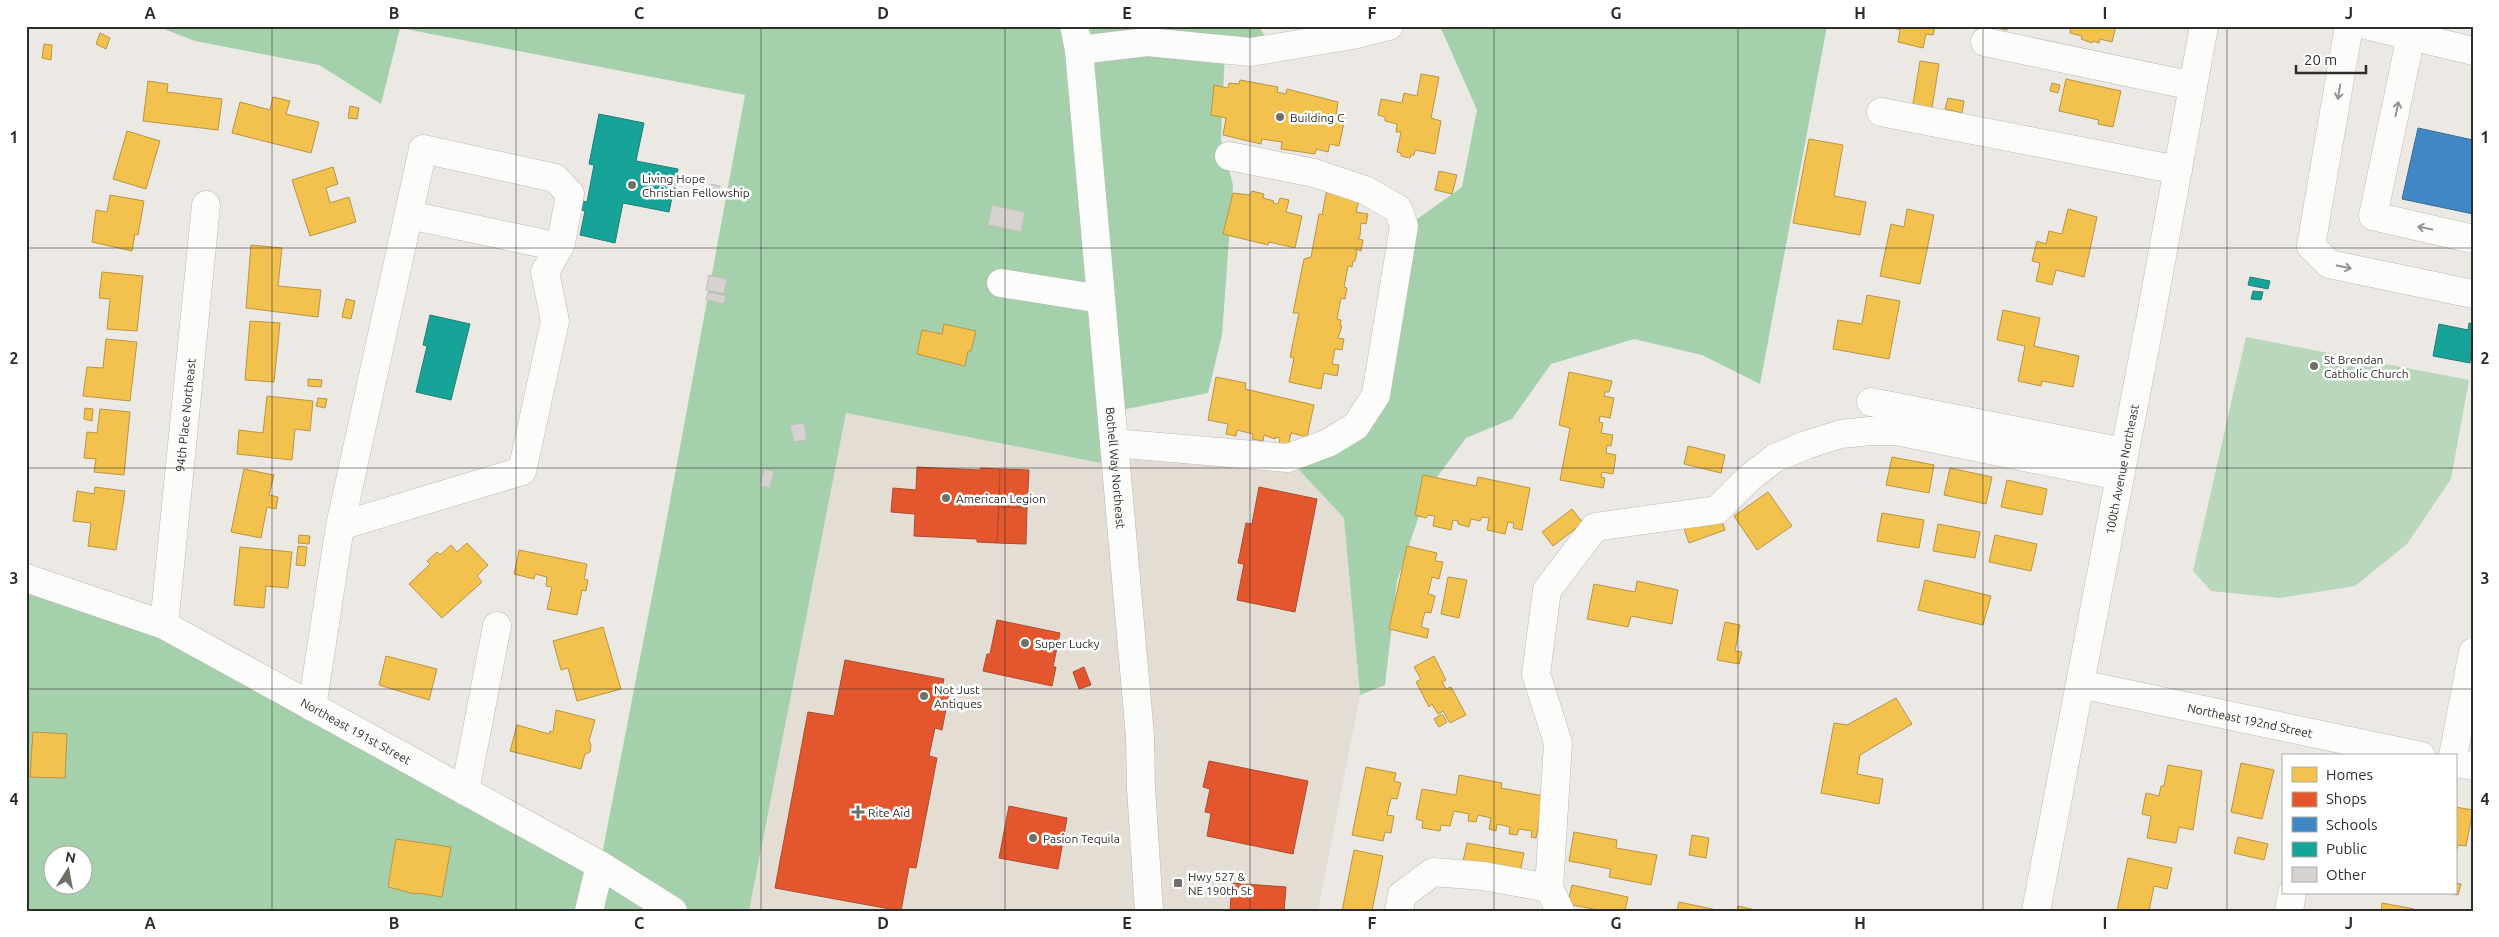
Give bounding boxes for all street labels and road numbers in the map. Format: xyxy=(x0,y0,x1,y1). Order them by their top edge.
street label: 94th Place Northeast xyxy=(173,357,197,472)
street label: 100th Avenue Northeast xyxy=(2102,403,2140,535)
street label: Bothell Way Northeast xyxy=(1104,407,1128,529)
street label: Northeast 191st Street xyxy=(299,695,414,766)
street label: Northeast 192nd Street xyxy=(2186,700,2314,740)

